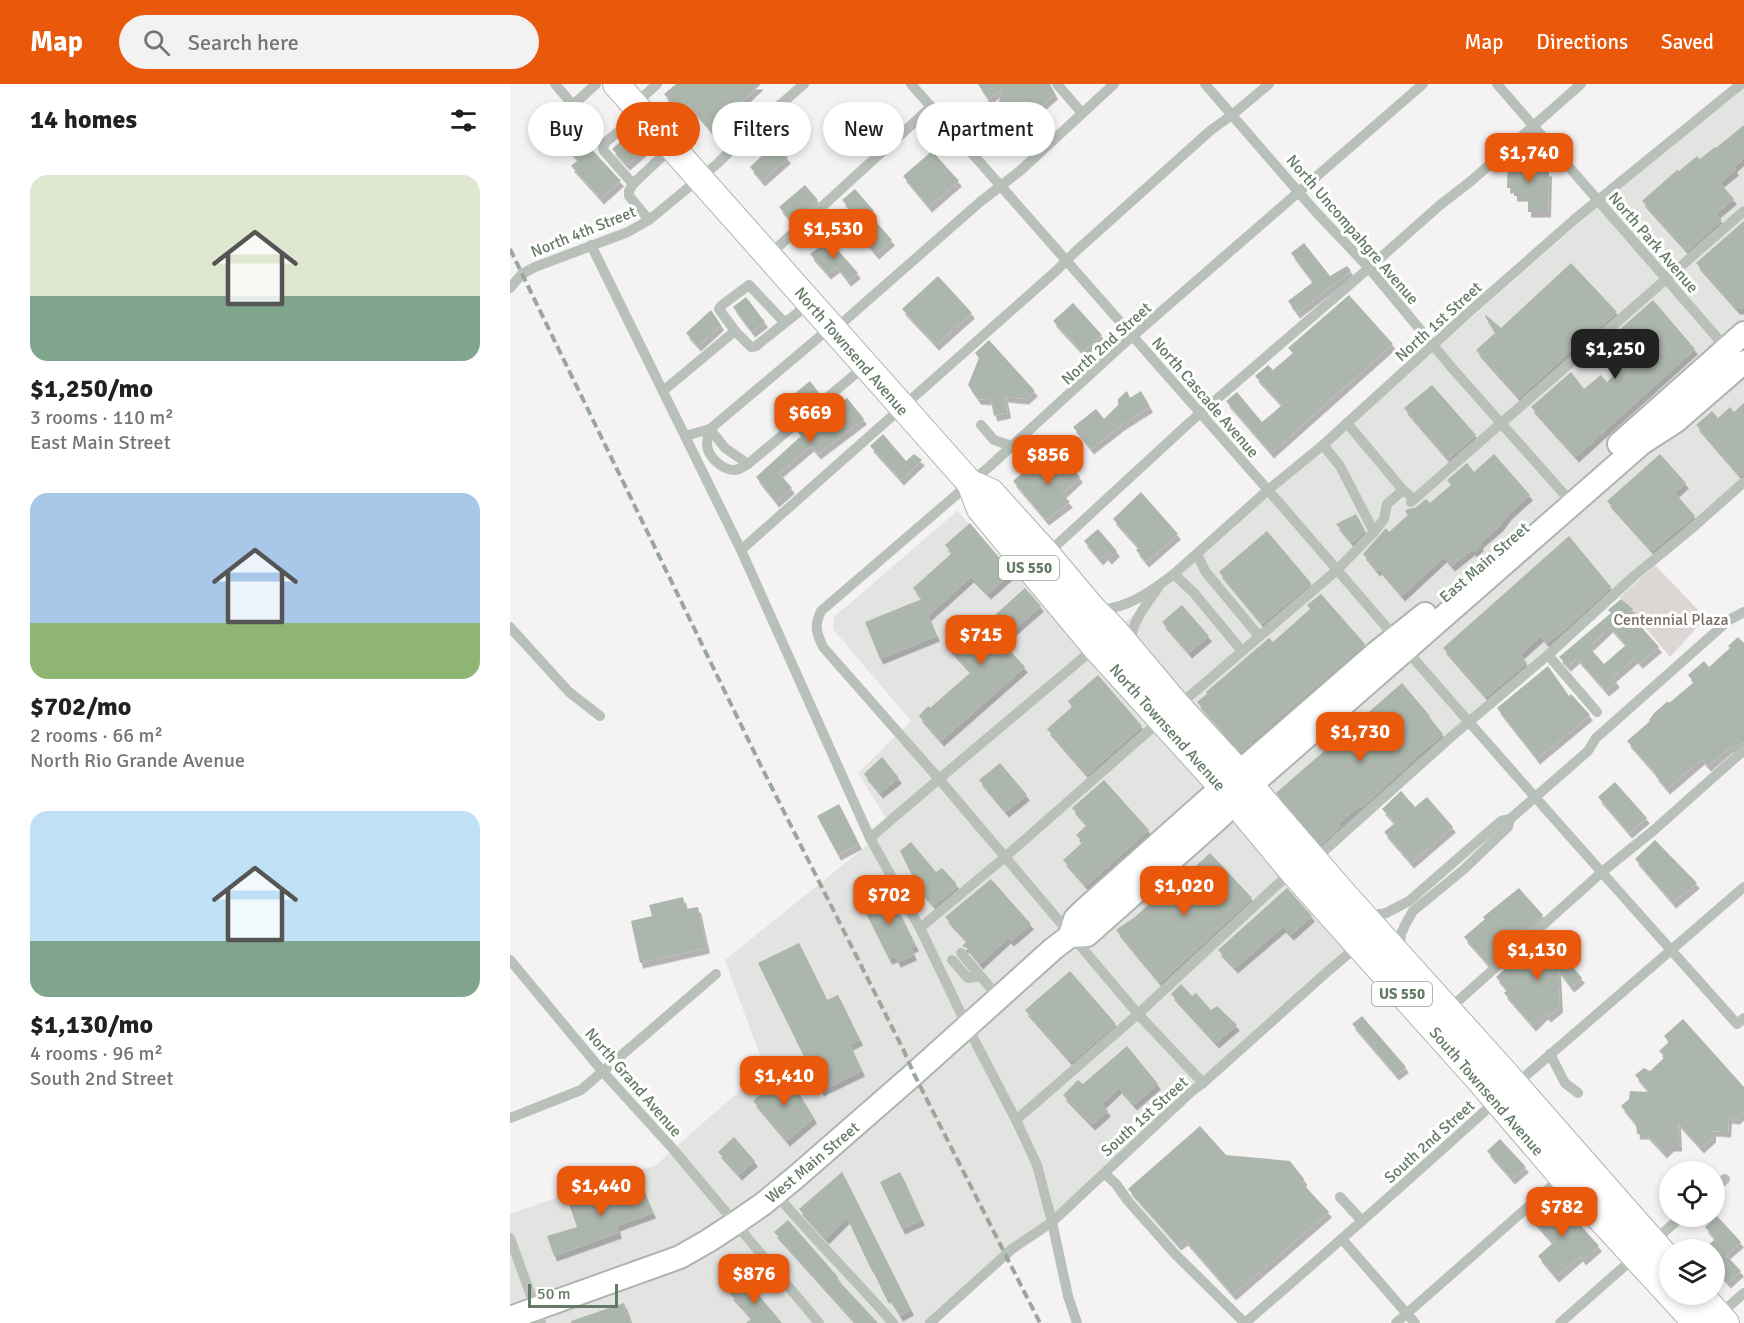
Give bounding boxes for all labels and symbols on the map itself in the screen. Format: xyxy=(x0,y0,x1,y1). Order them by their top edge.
pin: $1,740 xyxy=(1480,133,1578,184)
street label: North Uncompahgre Avenue xyxy=(1282,151,1423,309)
street label: North Park Avenue xyxy=(1604,188,1703,297)
street label: North 4th Street xyxy=(528,202,639,262)
pin: $1,530 xyxy=(784,209,882,260)
street label: North 1st Street xyxy=(1391,277,1486,366)
street label: North Townsend Avenue xyxy=(790,283,913,420)
street label: North 2nd Street xyxy=(1058,298,1156,389)
pin: $1,250 xyxy=(1566,329,1664,380)
street label: North Cascade Avenue xyxy=(1147,333,1263,462)
pin: $669 xyxy=(774,393,846,444)
pin: $856 xyxy=(1012,435,1084,486)
street label: East Main Street xyxy=(1436,518,1534,607)
road number: US 550 xyxy=(999,556,1059,580)
park label: Centennial Plaza xyxy=(1613,610,1729,630)
pin: $715 xyxy=(945,615,1017,666)
street label: North Townsend Avenue xyxy=(1105,660,1230,795)
pin: $1,730 xyxy=(1311,712,1409,763)
pin: $1,020 xyxy=(1135,866,1233,917)
pin: $702 xyxy=(853,875,925,926)
pin: $1,130 xyxy=(1488,930,1586,981)
road number: US 550 xyxy=(1372,982,1432,1006)
street label: South Townsend Avenue xyxy=(1425,1023,1548,1160)
street label: North Grand Avenue xyxy=(580,1024,686,1141)
pin: $1,410 xyxy=(735,1056,833,1107)
street label: South 1st Street xyxy=(1097,1072,1193,1161)
street label: South 2nd Street xyxy=(1380,1096,1479,1188)
street label: West Main Street xyxy=(762,1117,864,1208)
pin: $1,440 xyxy=(552,1166,650,1217)
pin: $782 xyxy=(1526,1187,1598,1238)
pin: $876 xyxy=(718,1254,790,1305)
scale bar xyxy=(528,1281,618,1308)

